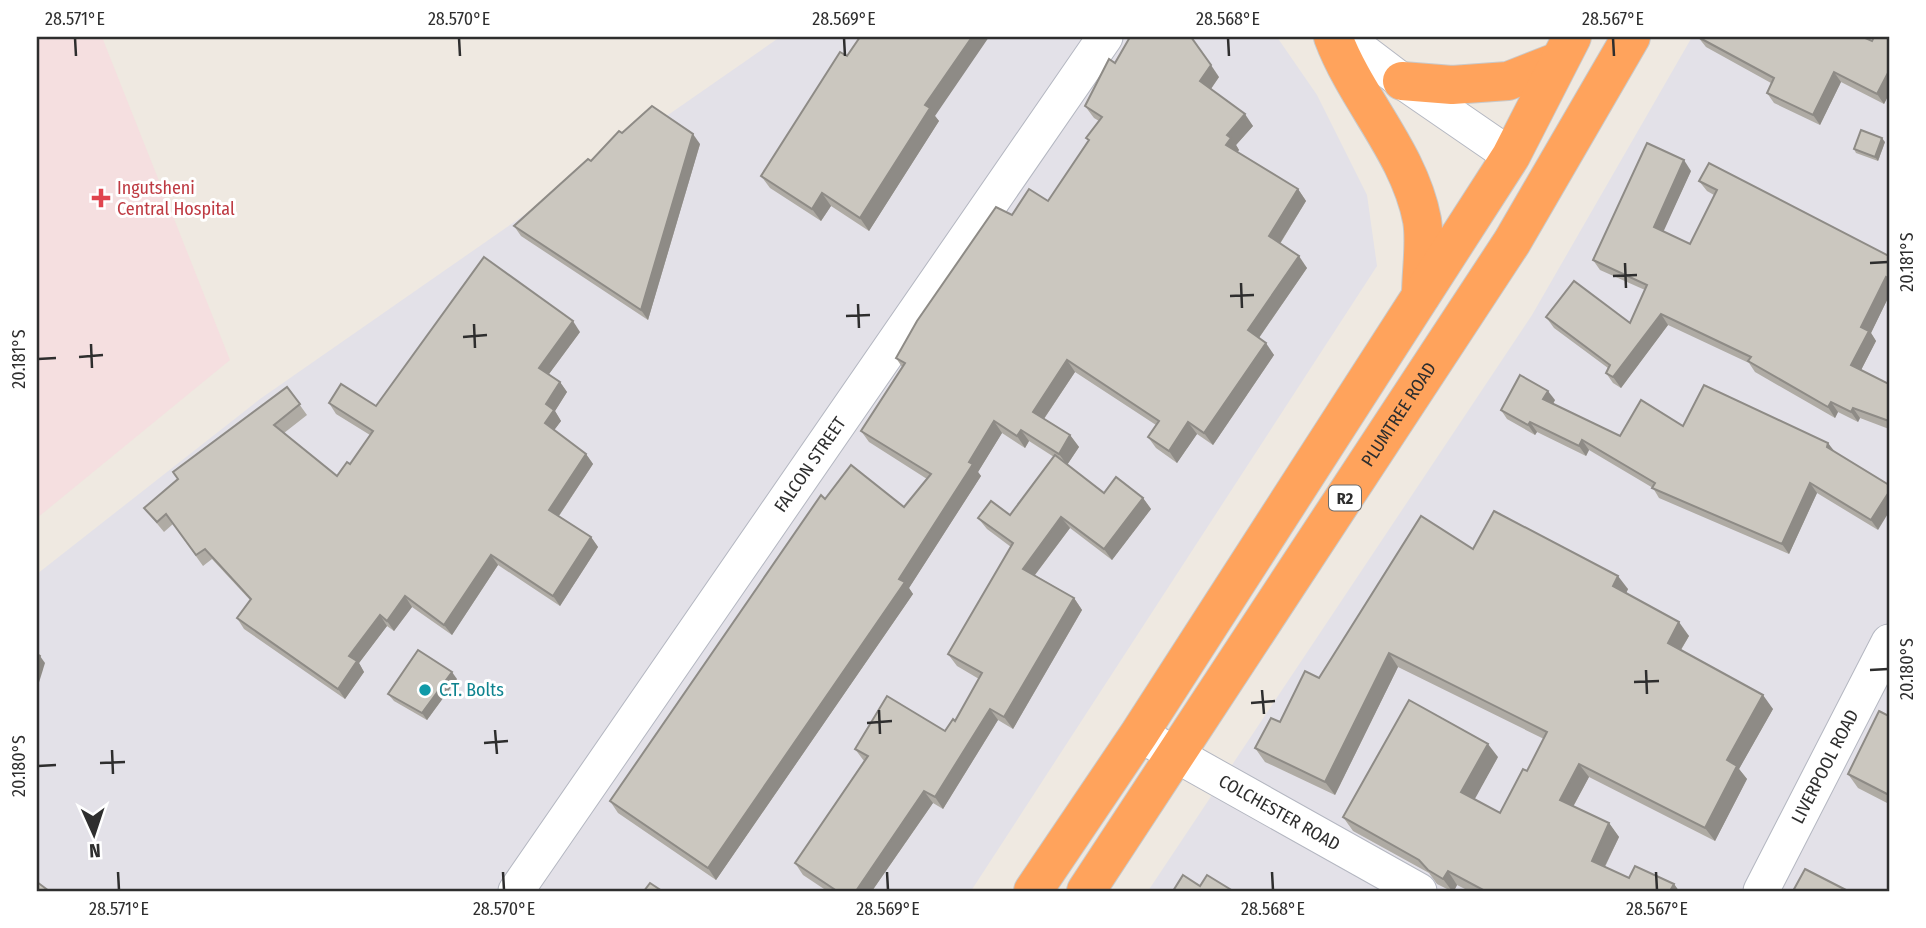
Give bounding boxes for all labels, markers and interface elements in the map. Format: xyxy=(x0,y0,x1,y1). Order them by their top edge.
text: 28.571°E xyxy=(45,8,105,30)
text: 28.570°E xyxy=(428,8,490,30)
text: 28.569°E xyxy=(812,8,876,30)
text: 28.568°E xyxy=(1196,8,1260,30)
text: 28.567°E xyxy=(1582,8,1644,30)
place label: Ingutsheni Central Hospital xyxy=(117,177,235,220)
marker: Ingutsheni Central Hospital xyxy=(91,188,111,208)
text: 20.181°S xyxy=(1896,232,1918,292)
text: 20.181°S xyxy=(8,329,30,389)
street label: PLUMTREE ROAD xyxy=(1357,358,1441,471)
street label: FALCON STREET xyxy=(770,412,851,516)
road number: R2 xyxy=(1329,485,1361,510)
text: 20.180°S xyxy=(1896,638,1918,700)
place label: C.T. Bolts xyxy=(439,679,504,701)
marker: C.T. Bolts xyxy=(417,682,433,698)
street label: LIVERPOOL ROAD xyxy=(1787,706,1863,827)
text: 20.180°S xyxy=(8,735,30,797)
street label: COLCHESTER ROAD xyxy=(1215,770,1344,856)
north arrow xyxy=(60,799,130,869)
text: N xyxy=(89,839,101,862)
text: 28.571°E xyxy=(89,898,149,920)
text: 28.570°E xyxy=(473,898,535,920)
text: 28.569°E xyxy=(856,898,920,920)
text: 28.568°E xyxy=(1241,898,1305,920)
text: 28.567°E xyxy=(1626,898,1688,920)

